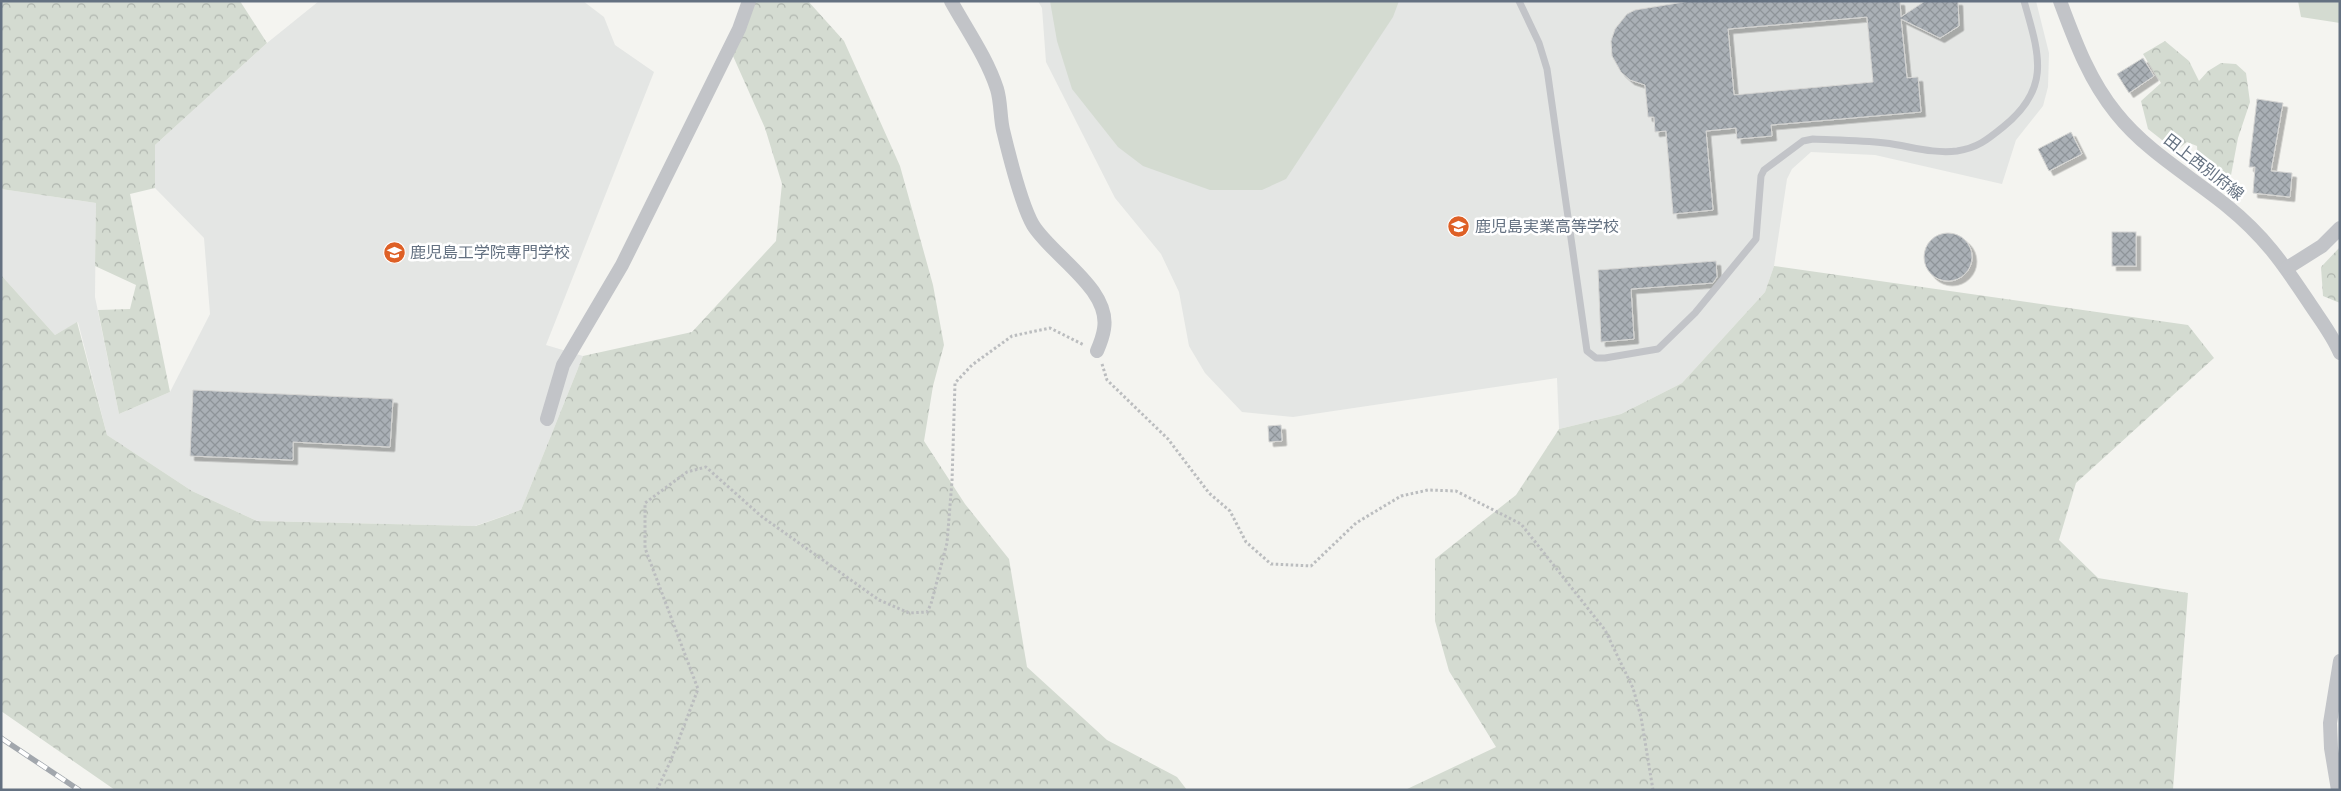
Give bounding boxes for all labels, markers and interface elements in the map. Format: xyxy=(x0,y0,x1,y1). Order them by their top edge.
street label: 田上西別府線 xyxy=(2160,130,2248,204)
school or university icon: 鹿児島実業高等学校 xyxy=(1447,214,1471,238)
place label: 鹿児島実業高等学校 xyxy=(1475,217,1619,236)
school or university icon: 鹿児島工学院専門学校 xyxy=(382,240,406,264)
place label: 鹿児島工学院専門学校 xyxy=(410,243,570,262)

